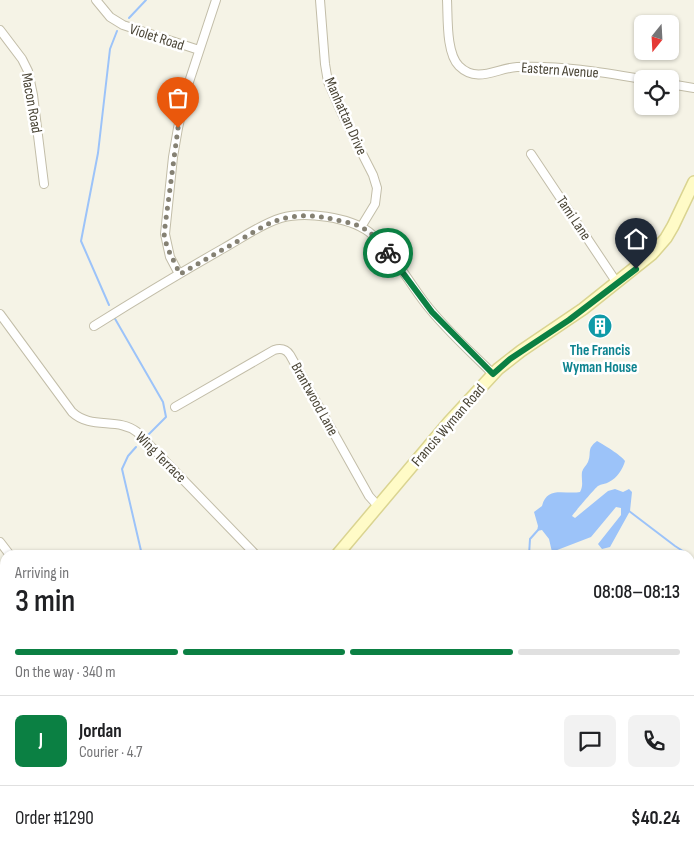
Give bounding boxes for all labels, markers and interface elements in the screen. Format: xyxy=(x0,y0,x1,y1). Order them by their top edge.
north arrow xyxy=(634,15,679,60)
map controls xyxy=(634,15,679,115)
street label: Violet Road xyxy=(127,20,187,55)
street label: Eastern Avenue xyxy=(521,58,599,83)
button: locate xyxy=(634,70,679,115)
street label: Macon Road xyxy=(17,72,46,135)
street label: Manhattan Drive xyxy=(320,74,371,158)
pin xyxy=(157,77,199,128)
icon: bag xyxy=(164,84,192,112)
street label: Tami Lane xyxy=(552,192,595,244)
pin xyxy=(615,218,657,269)
icon: home xyxy=(622,225,650,253)
courier xyxy=(363,228,413,278)
icon: bike xyxy=(374,239,402,267)
building icon: The Francis Wyman House xyxy=(587,313,613,339)
place label: The Francis Wyman House xyxy=(563,341,638,377)
street label: Brantwood Lane xyxy=(287,359,342,439)
street label: Francis Wyman Road xyxy=(407,380,489,470)
street label: Wing Terrace xyxy=(131,428,190,487)
text: Arriving in xyxy=(15,564,69,583)
text: 08:08–08:13 xyxy=(593,581,680,604)
text: 3 min xyxy=(15,582,75,621)
text: On the way · 340 m xyxy=(15,663,116,682)
button: chat xyxy=(564,715,616,767)
button: phone xyxy=(628,715,680,767)
text: Jordan xyxy=(79,720,122,743)
text: J xyxy=(39,729,43,752)
text: Courier · 4.7 xyxy=(79,743,142,762)
text: Order #1290 xyxy=(15,807,94,830)
text: $40.24 xyxy=(631,807,680,830)

